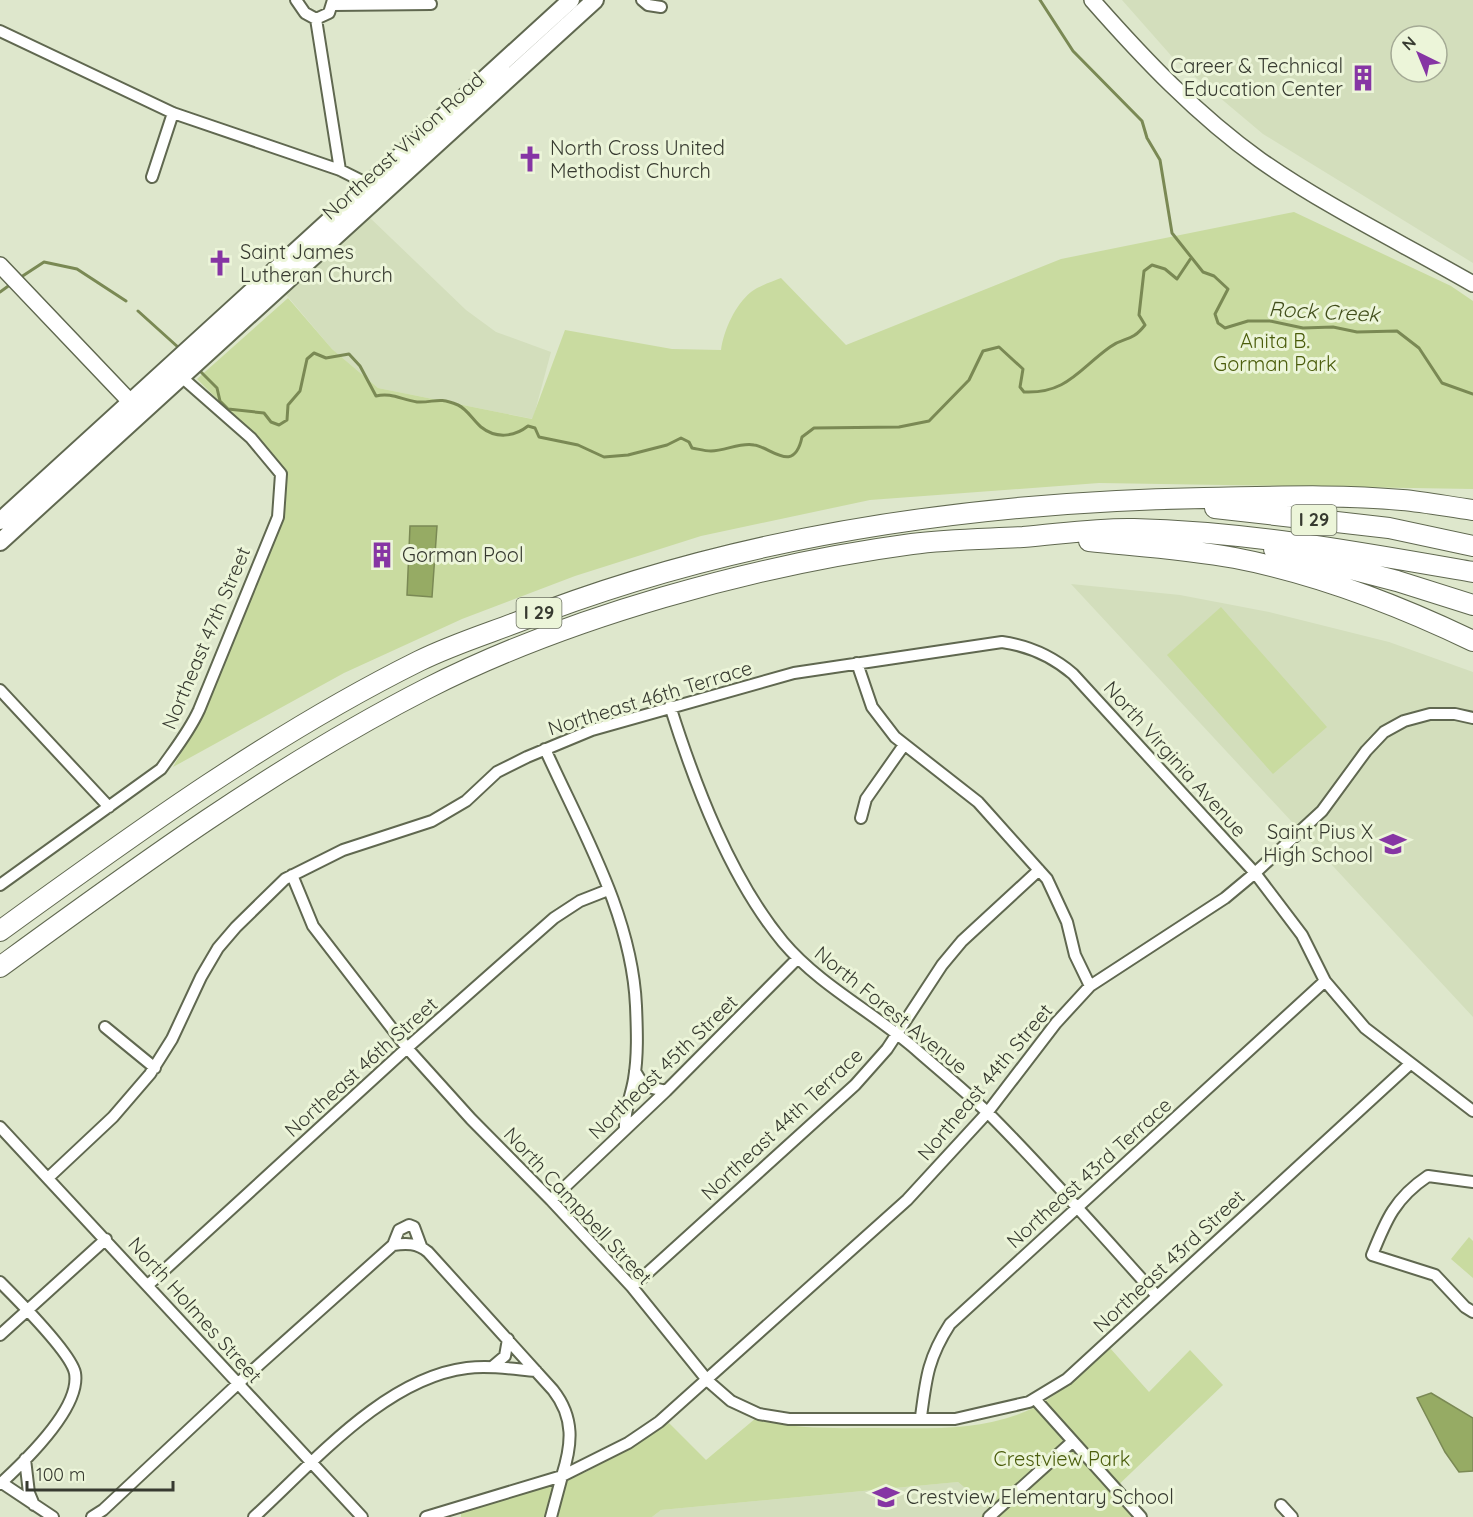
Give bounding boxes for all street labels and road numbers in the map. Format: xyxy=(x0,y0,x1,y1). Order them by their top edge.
street label: Northeast Vivion Road xyxy=(317,66,489,225)
road number: I 29 xyxy=(1292,505,1336,535)
street label: Northeast 47th Street xyxy=(156,542,255,733)
road number: I 29 xyxy=(516,598,562,628)
street label: Northeast 46th Terrace xyxy=(545,655,755,741)
street label: North Virginia Avenue xyxy=(1099,675,1252,842)
street label: North Forest Avenue xyxy=(810,940,973,1079)
street label: Northeast 45th Street xyxy=(583,989,743,1144)
street label: Northeast 46th Street xyxy=(279,991,442,1142)
street label: Northeast 44th Street xyxy=(912,998,1058,1165)
street label: Northeast 44th Terrace xyxy=(696,1042,868,1205)
street label: Northeast 43rd Terrace xyxy=(1001,1092,1176,1253)
street label: North Campbell Street xyxy=(499,1122,658,1290)
street label: Northeast 43rd Street xyxy=(1088,1184,1250,1337)
street label: North Holmes Street xyxy=(123,1231,268,1388)

